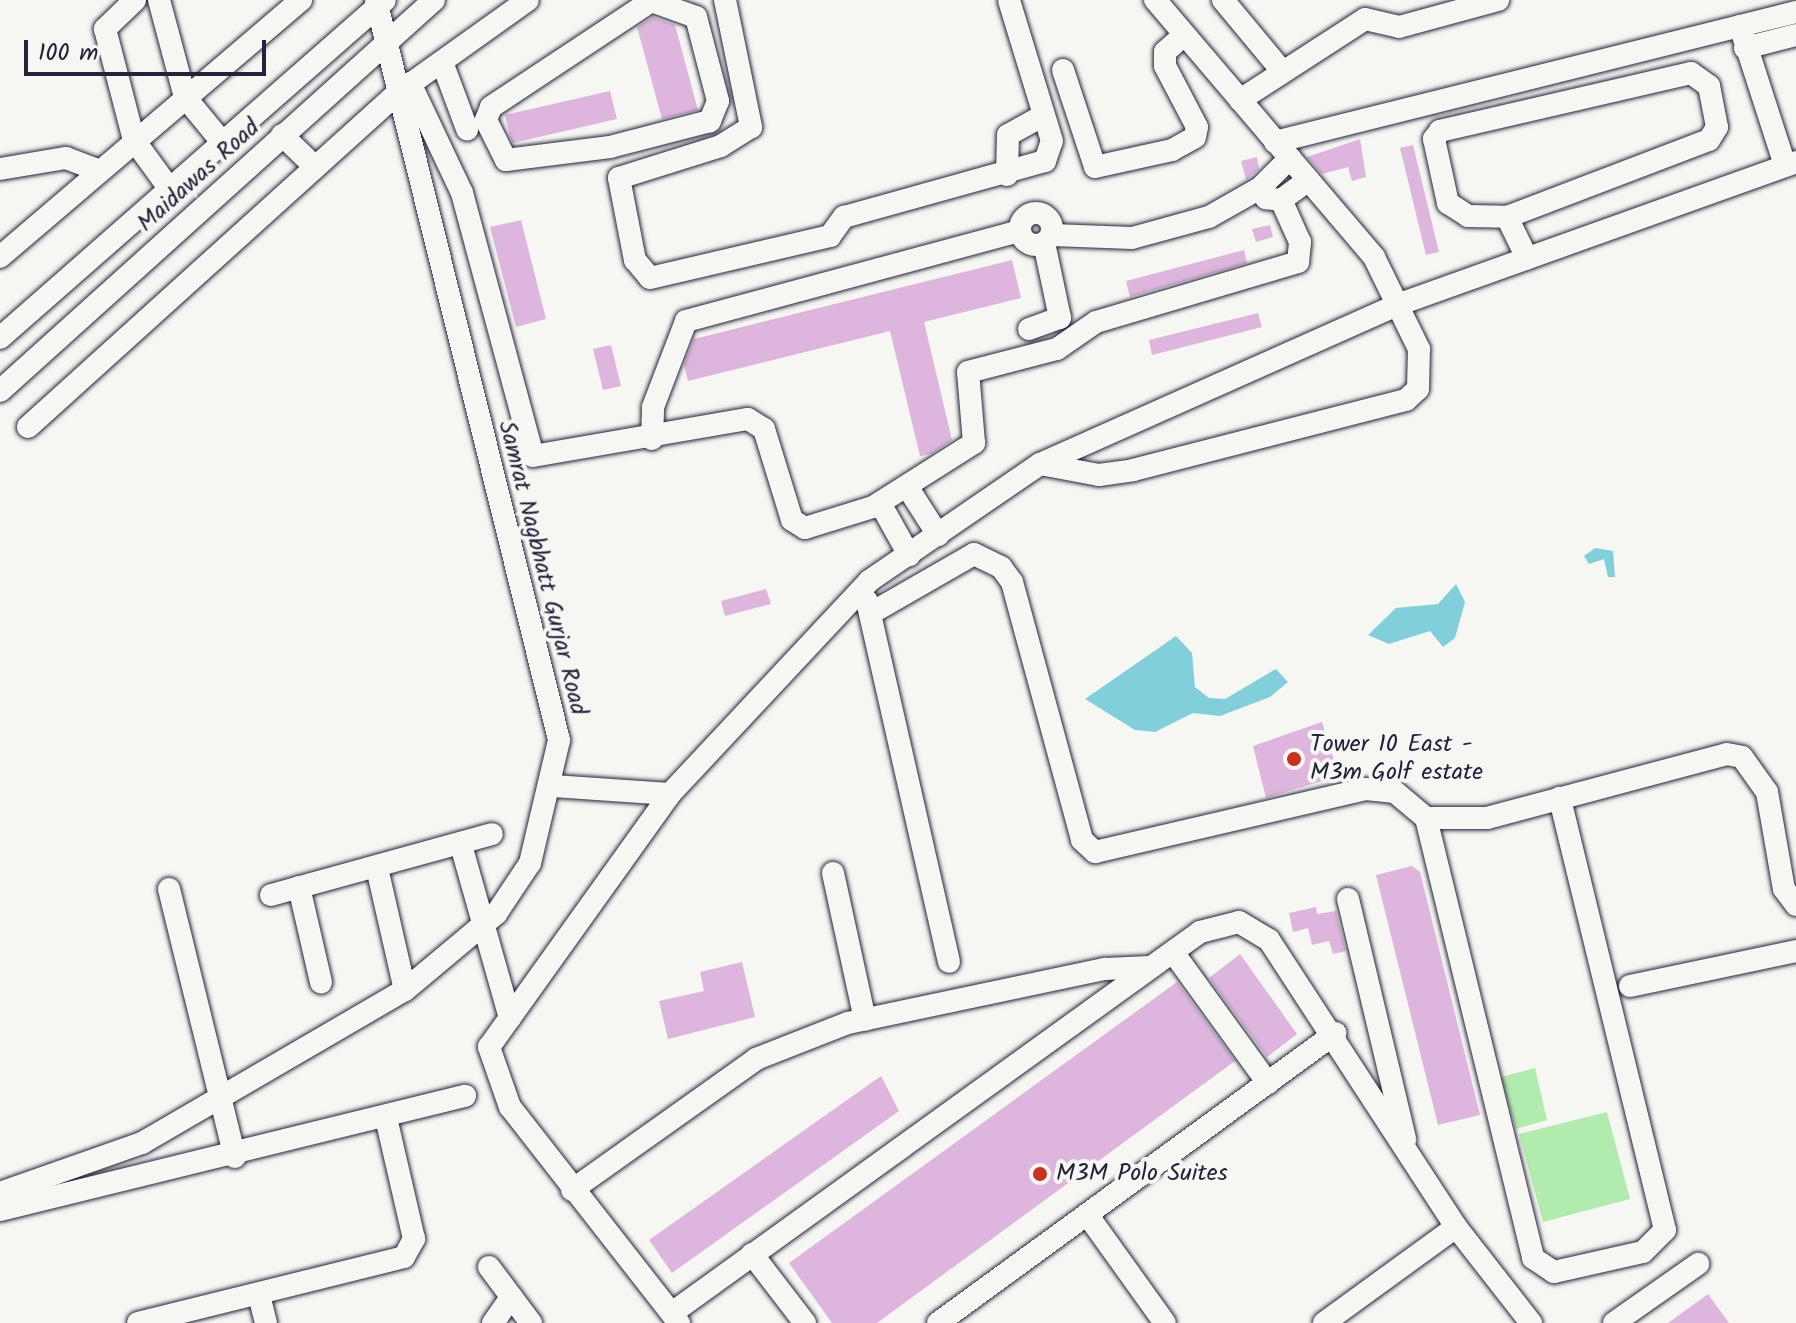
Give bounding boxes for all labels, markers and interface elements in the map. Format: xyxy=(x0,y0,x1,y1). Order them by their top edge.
scale bar xyxy=(28,24,270,74)
text: 100 m xyxy=(38,34,98,73)
street label: Maidawas Road xyxy=(132,114,266,238)
street label: Samrat Nagbhatt Gurjar Road xyxy=(491,418,593,718)
place label: Tower 10 East - M3m Golf estate xyxy=(1310,731,1483,787)
marker: Tower 10 East - M3m Golf estate xyxy=(1285,750,1303,768)
place label: M3M Polo Suites xyxy=(1056,1160,1228,1188)
marker: M3M Polo Suites xyxy=(1031,1165,1049,1183)

